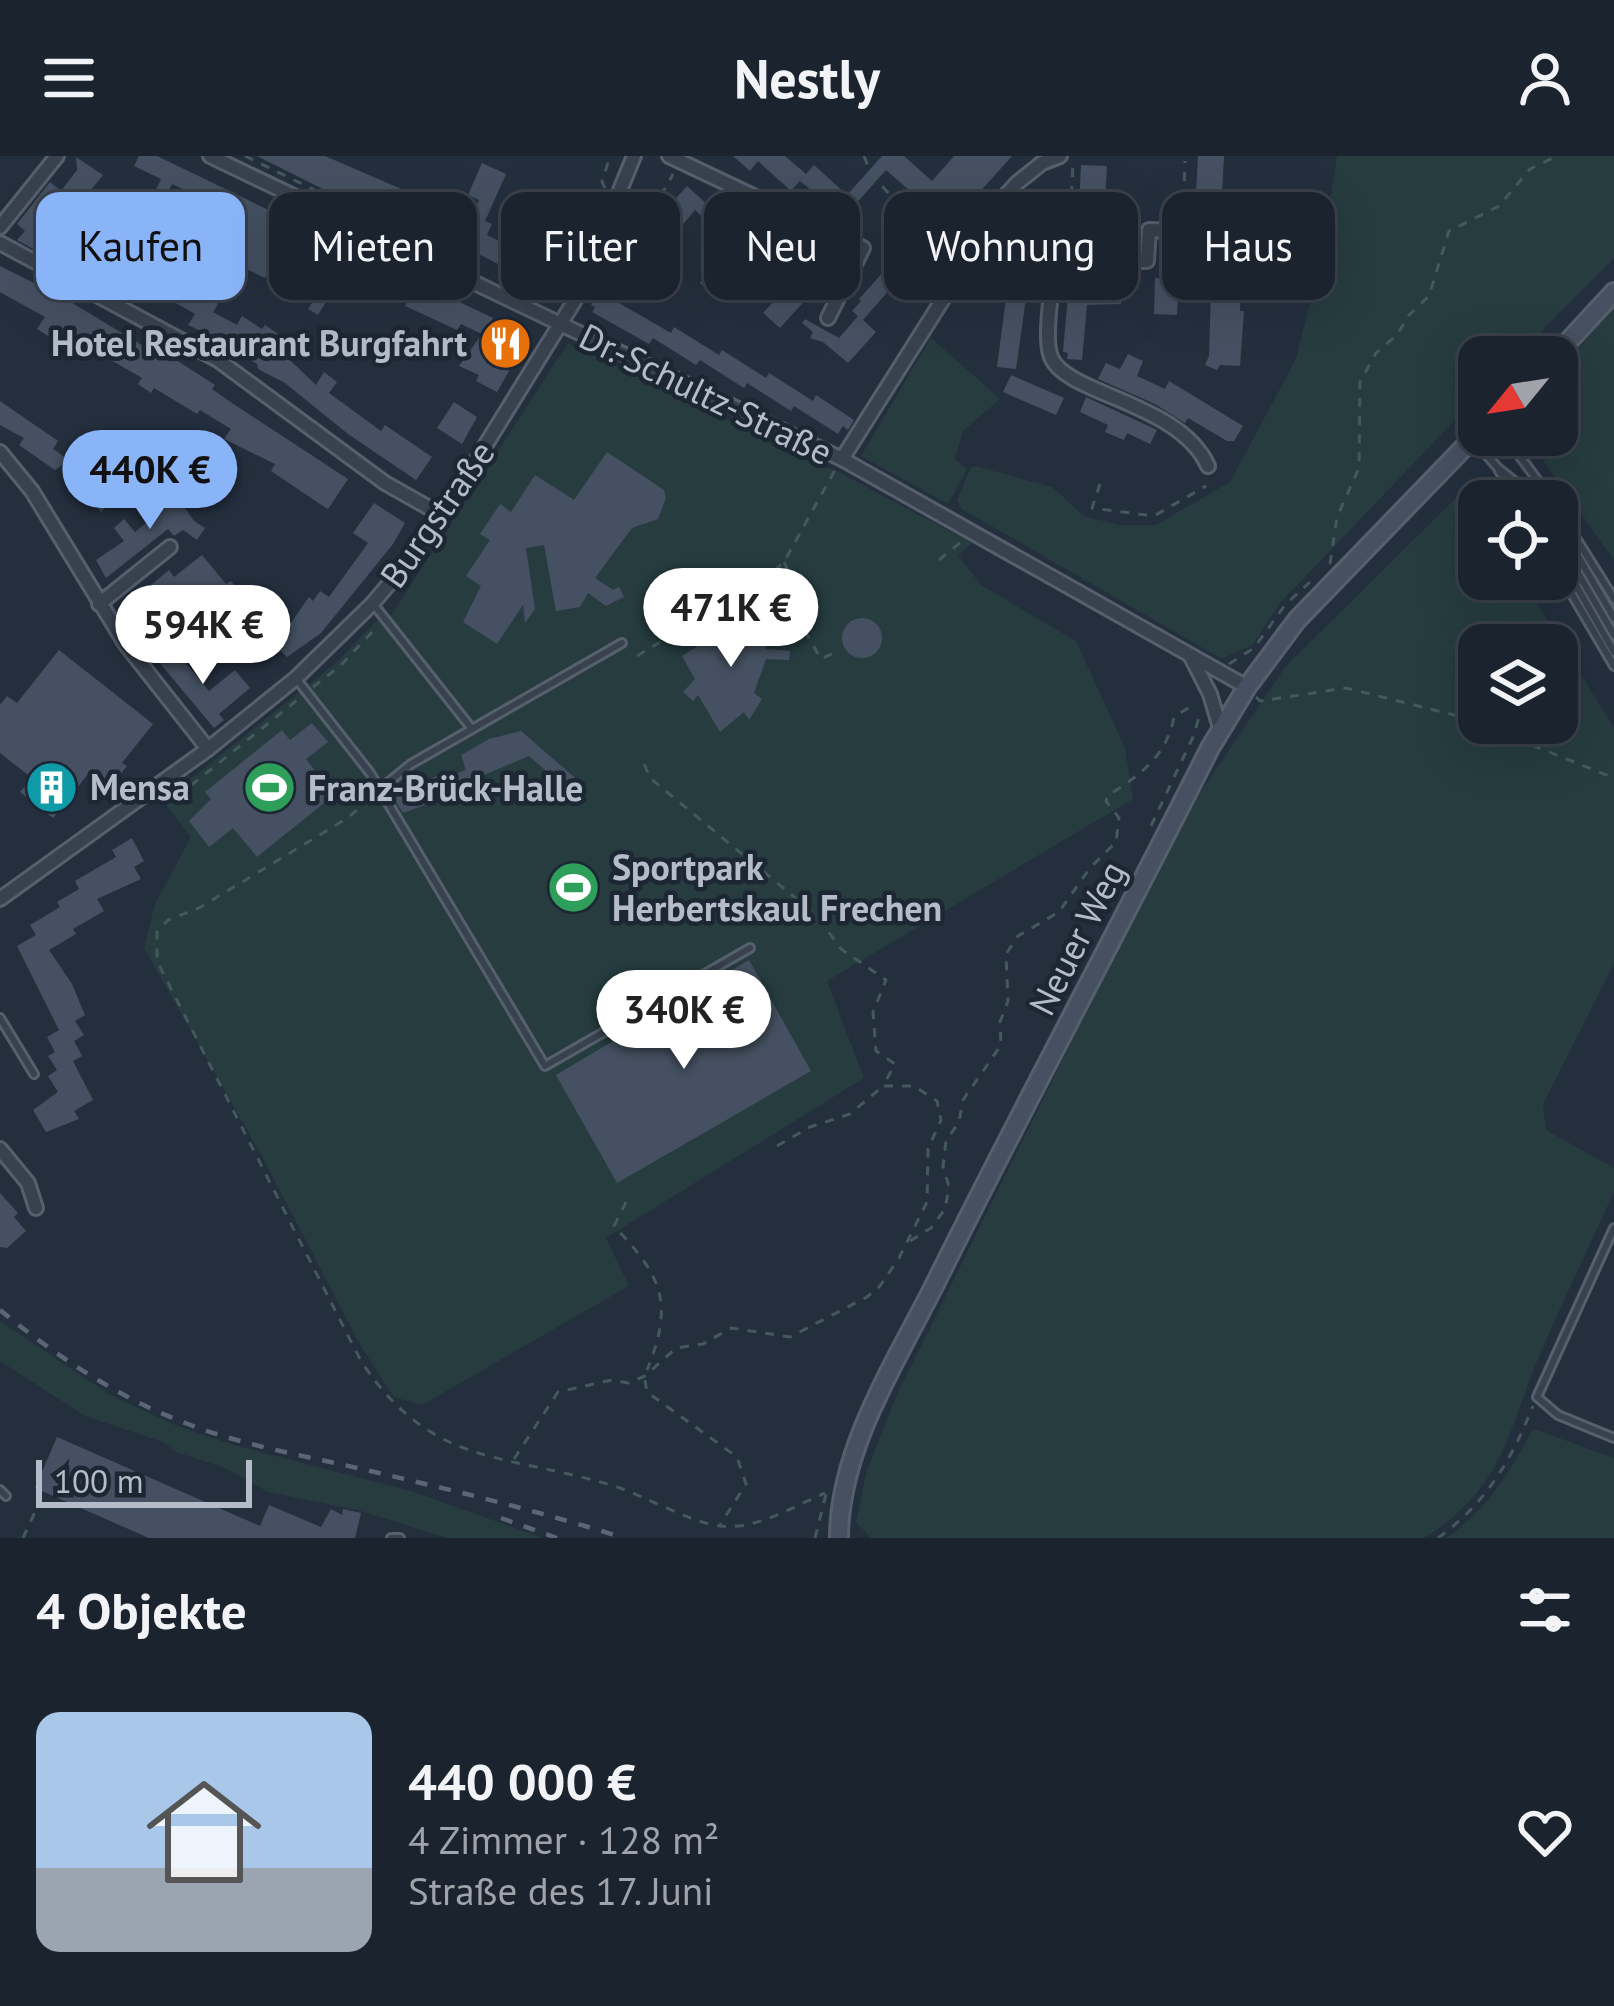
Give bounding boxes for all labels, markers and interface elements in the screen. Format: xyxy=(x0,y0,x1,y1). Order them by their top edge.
text: Nestly xyxy=(734,43,880,113)
icon: menu xyxy=(36,45,102,111)
icon: person xyxy=(1512,45,1578,111)
chip: Kaufen xyxy=(36,192,245,300)
chip: Mieten xyxy=(269,192,477,300)
chip: Filter xyxy=(501,192,680,300)
chip: Neu xyxy=(704,192,860,300)
chip: Wohnung xyxy=(884,192,1138,300)
chip: Haus xyxy=(1162,192,1335,300)
street label: Dr.-Schultz-Straße xyxy=(572,312,840,475)
restaurant icon: Hotel Restaurant Burgfahrt xyxy=(478,315,534,371)
place label: Hotel Restaurant Burgfahrt xyxy=(51,319,467,366)
north arrow xyxy=(1458,336,1578,456)
map controls xyxy=(1458,336,1578,744)
pin: 440K € xyxy=(52,430,248,532)
street label: Burgstraße xyxy=(369,431,504,596)
text: 440K € xyxy=(89,443,211,494)
button: locate xyxy=(1458,480,1578,600)
pin: 471K € xyxy=(633,568,829,670)
text: 471K € xyxy=(670,581,792,632)
pin: 594K € xyxy=(105,585,301,687)
text: 594K € xyxy=(142,598,264,649)
button: layers xyxy=(1458,624,1578,744)
building icon: Mensa xyxy=(23,759,79,815)
sports icon: Franz-Brück-Halle xyxy=(241,760,297,816)
place label: Mensa xyxy=(90,763,190,810)
place label: Franz-Brück-Halle xyxy=(308,764,583,811)
place label: Sportpark Herbertskaul Frechen xyxy=(612,843,942,931)
street label: Neuer Weg xyxy=(1018,853,1135,1023)
sports icon: Sportpark Herbertskaul Frechen xyxy=(545,860,601,916)
pin: 340K € xyxy=(586,970,782,1072)
text: 340K € xyxy=(623,983,745,1034)
scale bar xyxy=(36,1454,252,1507)
text: 100 m xyxy=(54,1459,144,1502)
text: 4 Objekte xyxy=(36,1577,247,1643)
icon: filters xyxy=(1512,1577,1578,1643)
text: 440 000 € xyxy=(408,1748,636,1814)
icon: home xyxy=(132,1760,276,1904)
icon: heart xyxy=(1512,1799,1578,1865)
text: 4 Zimmer · 128 m² xyxy=(408,1814,719,1865)
text: Straße des 17. Juni xyxy=(408,1865,714,1916)

